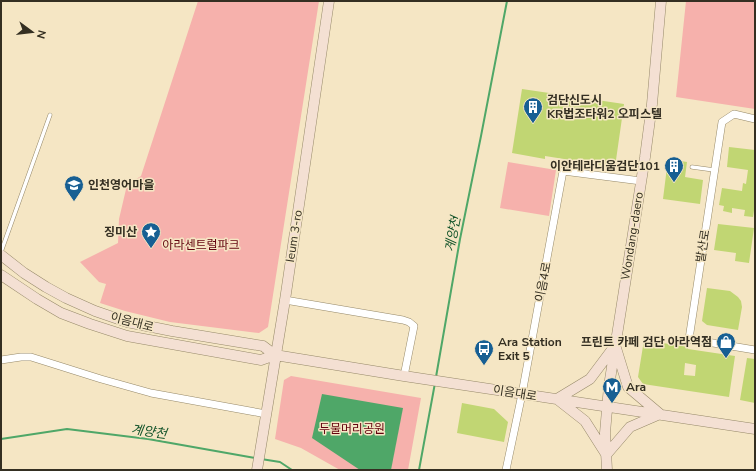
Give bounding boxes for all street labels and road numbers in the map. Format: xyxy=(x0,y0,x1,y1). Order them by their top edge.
street label: Wondang-daero xyxy=(617,190,647,281)
street label: Ieum 3-ro xyxy=(282,208,306,263)
street label: 발산로 xyxy=(693,228,713,264)
street label: 이음4로 xyxy=(531,261,555,303)
street label: 이음대로 xyxy=(109,309,155,335)
street label: 이음대로 xyxy=(492,382,538,404)

